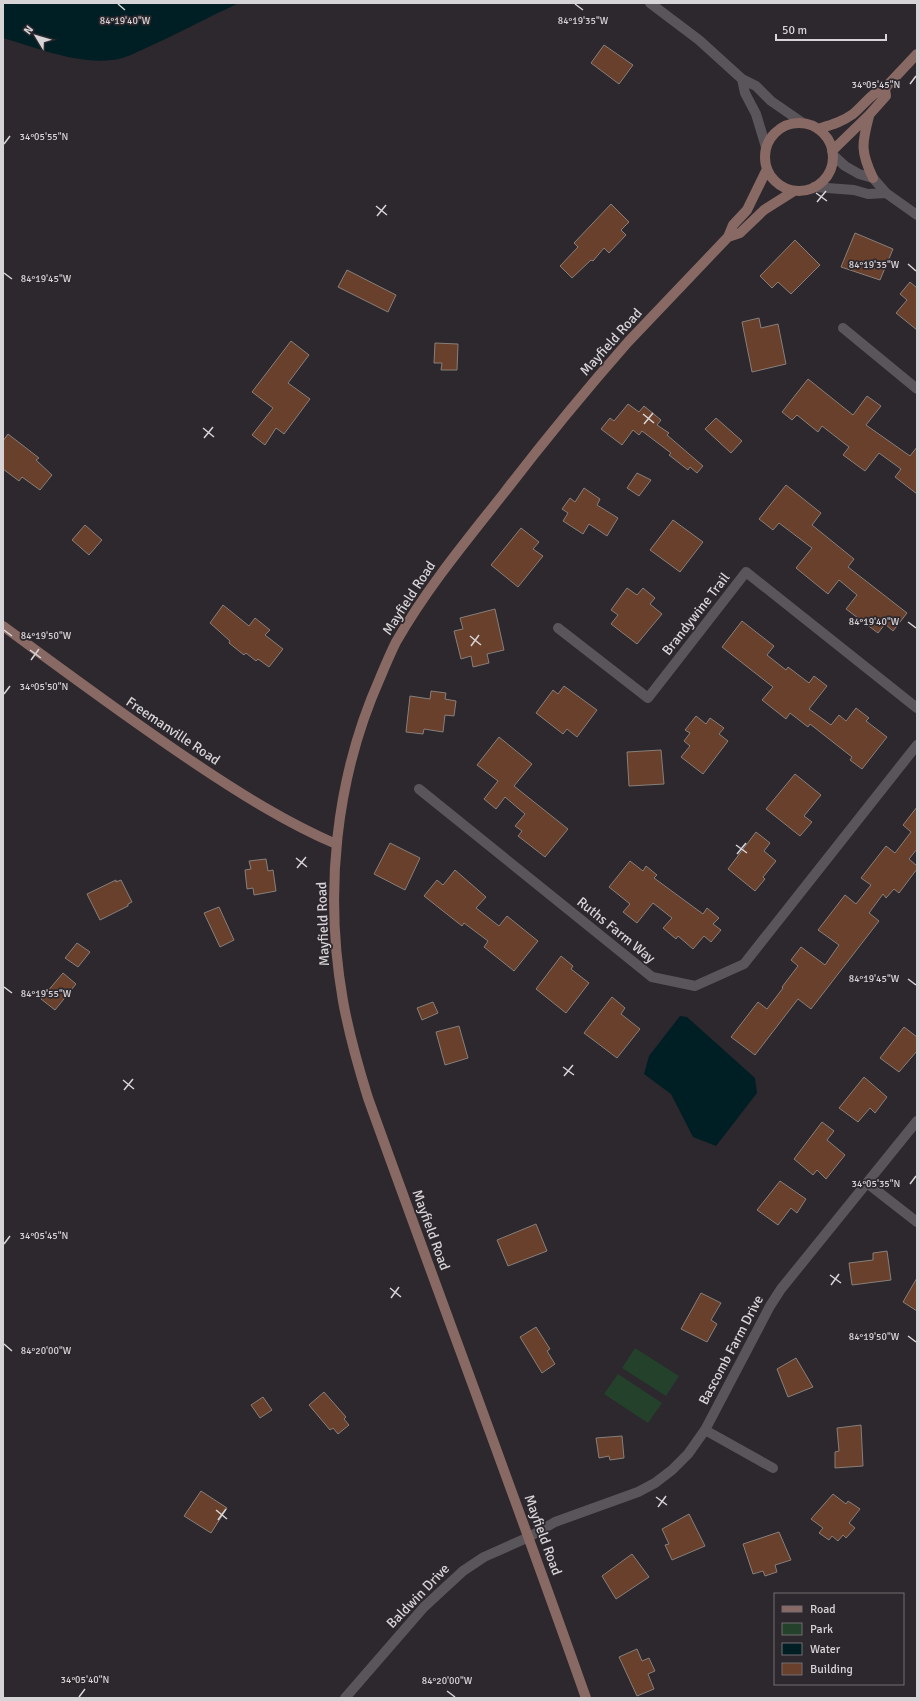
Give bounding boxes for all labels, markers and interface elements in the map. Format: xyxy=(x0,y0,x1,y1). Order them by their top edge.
text: 84°19'40"W xyxy=(100,15,151,27)
text: 84°19'35"W xyxy=(558,15,609,27)
north arrow xyxy=(16,16,56,56)
scale bar xyxy=(776,16,886,42)
text: N xyxy=(21,23,36,37)
text: 50 m xyxy=(782,23,807,38)
text: 34°05'45"N xyxy=(852,79,900,91)
text: 34°05'55"N xyxy=(20,131,68,143)
text: 84°19'35"W xyxy=(849,259,900,271)
text: 84°19'45"W xyxy=(21,273,72,285)
street label: Mayfield Road xyxy=(576,305,646,379)
street label: Mayfield Road xyxy=(379,558,439,638)
street label: Brandywine Trail xyxy=(658,569,734,659)
text: 84°19'40"W xyxy=(849,616,900,628)
text: 84°19'50"W xyxy=(21,630,72,642)
text: 34°05'50"N xyxy=(20,681,68,693)
street label: Freemanville Road xyxy=(123,693,223,769)
street label: Mayfield Road xyxy=(313,881,333,967)
street label: Ruths Farm Way xyxy=(573,893,659,967)
text: 84°19'45"W xyxy=(849,973,900,985)
text: 84°19'55"W xyxy=(21,988,72,1000)
text: 34°05'35"N xyxy=(852,1178,900,1190)
street label: Mayfield Road xyxy=(409,1187,453,1273)
text: 34°05'45"N xyxy=(20,1230,68,1242)
street label: Bascomb Farm Drive xyxy=(695,1292,767,1408)
text: 84°19'50"W xyxy=(849,1331,900,1343)
text: 84°20'00"W xyxy=(21,1345,72,1357)
street label: Mayfield Road xyxy=(521,1492,565,1578)
street label: Baldwin Drive xyxy=(383,1560,453,1632)
legend xyxy=(774,1593,904,1685)
text: Road xyxy=(810,1602,836,1617)
text: Park xyxy=(810,1622,833,1637)
text: Water xyxy=(810,1642,841,1657)
text: Building xyxy=(810,1662,853,1677)
text: 34°05'40"N xyxy=(61,1674,109,1686)
text: 84°20'00"W xyxy=(422,1675,473,1687)

